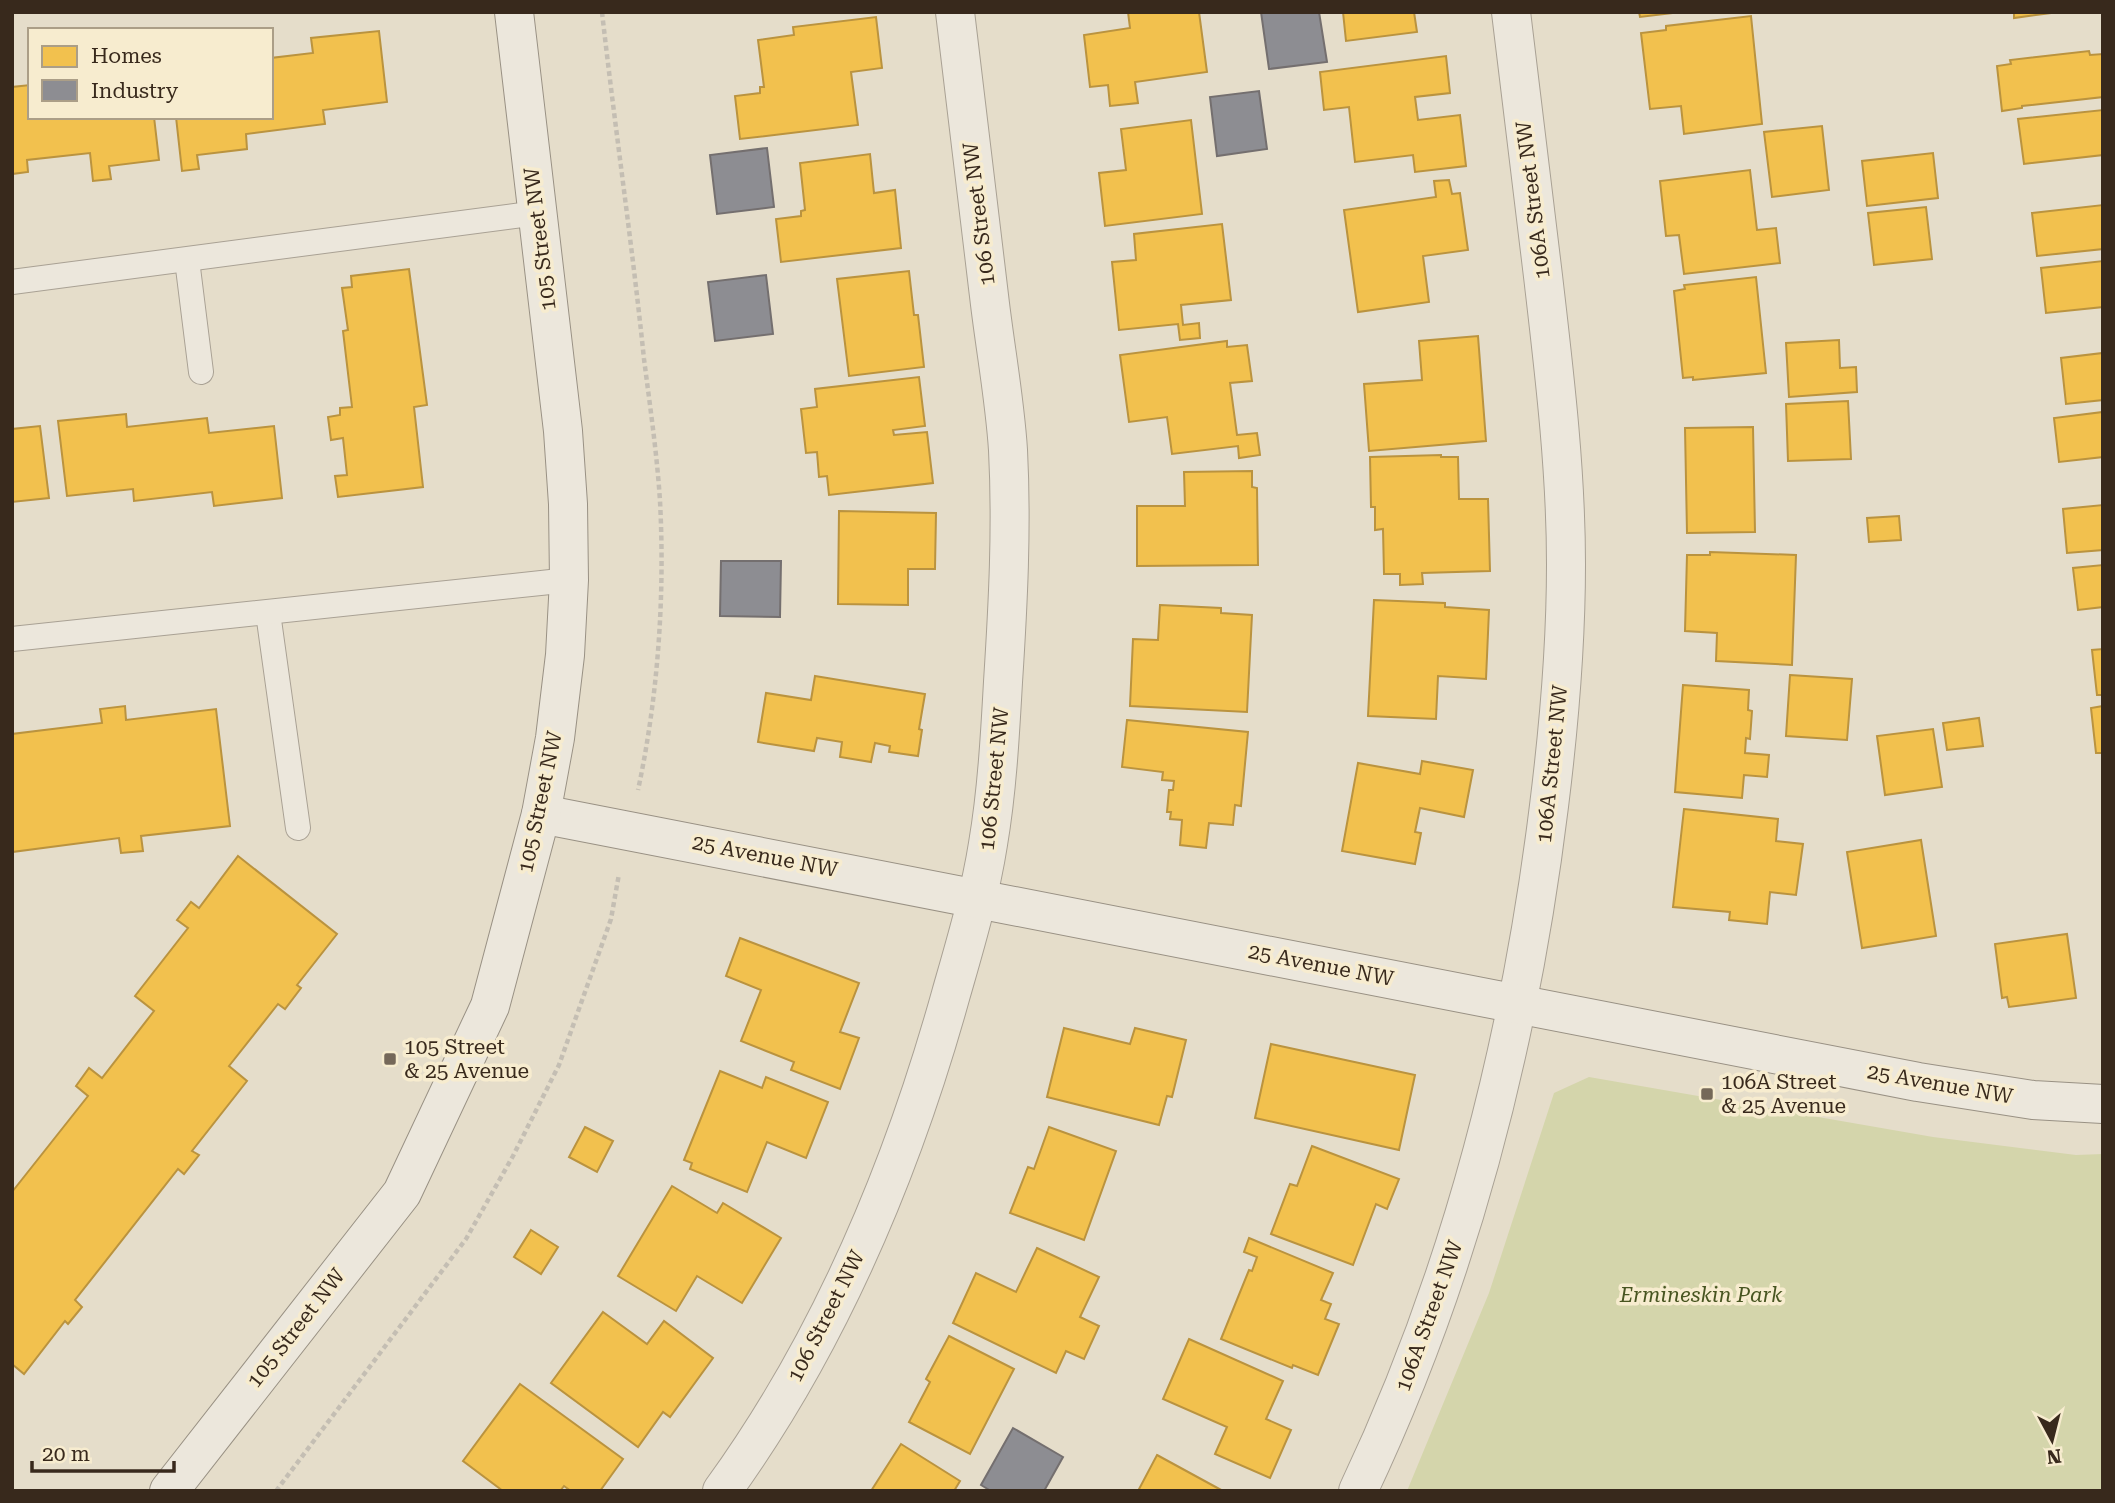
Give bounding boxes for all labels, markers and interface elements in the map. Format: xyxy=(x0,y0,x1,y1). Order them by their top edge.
legend xyxy=(28,28,273,119)
text: Homes xyxy=(91,44,162,68)
text: Industry xyxy=(91,79,179,103)
street label: 106A Street NW xyxy=(1511,119,1555,280)
street label: 106 Street NW xyxy=(958,140,1000,287)
street label: 105 Street NW xyxy=(519,165,561,312)
street label: 106A Street NW xyxy=(1532,683,1572,844)
street label: 106 Street NW xyxy=(975,705,1014,852)
street label: 105 Street NW xyxy=(513,728,567,875)
street label: 25 Avenue NW xyxy=(690,830,840,882)
street label: 25 Avenue NW xyxy=(1246,939,1396,991)
place label: 105 Street & 25 Avenue xyxy=(404,1035,529,1083)
marker: 105 Street & 25 Avenue xyxy=(382,1051,398,1067)
street label: 25 Avenue NW xyxy=(1865,1059,2015,1109)
place label: 106A Street & 25 Avenue xyxy=(1721,1070,1846,1118)
marker: 106A Street & 25 Avenue xyxy=(1699,1086,1715,1102)
street label: 106A Street NW xyxy=(1391,1237,1468,1395)
street label: 106 Street NW xyxy=(783,1246,870,1386)
street label: 105 Street NW xyxy=(242,1263,350,1392)
park label: Ermineskin Park xyxy=(1619,1283,1783,1307)
north arrow xyxy=(2017,1405,2087,1475)
scale bar xyxy=(32,1430,173,1474)
text: 20 m xyxy=(42,1442,90,1466)
text: N xyxy=(2045,1444,2063,1469)

